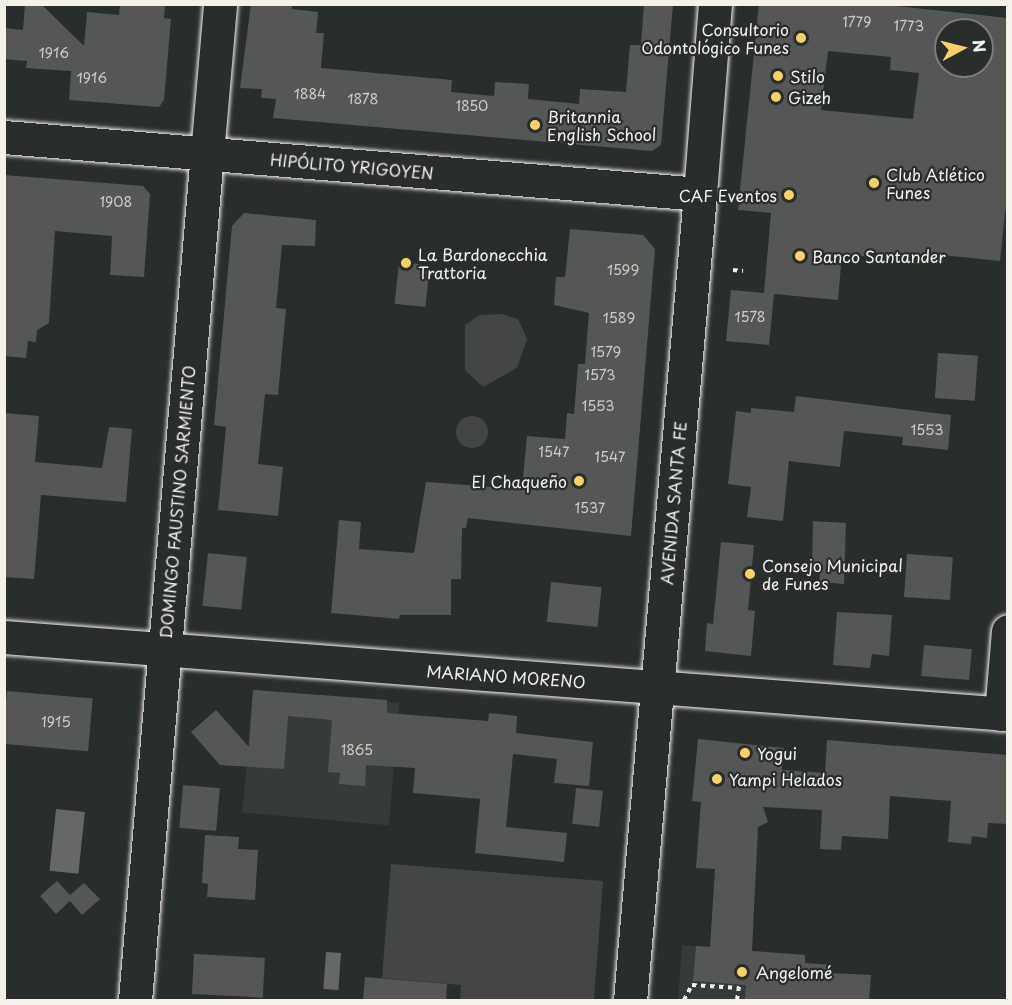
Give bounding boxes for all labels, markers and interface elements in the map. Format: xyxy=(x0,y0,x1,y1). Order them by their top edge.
house number: 1779 xyxy=(843,14,871,30)
house number: 1773 xyxy=(894,18,924,34)
north arrow xyxy=(934,18,994,78)
place label: Consultorio Odontológico Funes xyxy=(640,19,789,57)
marker: Consultorio Odontológico Funes xyxy=(794,31,808,45)
text: N xyxy=(967,38,993,54)
house number: 1916 xyxy=(39,45,69,61)
place label: Stilo xyxy=(790,66,825,86)
marker: Stilo xyxy=(771,69,785,83)
house number: 1916 xyxy=(77,70,107,86)
house number: 1884 xyxy=(294,86,326,102)
place label: Gizeh xyxy=(788,87,831,107)
marker: Gizeh xyxy=(769,90,783,104)
house number: 1878 xyxy=(348,91,378,107)
house number: 1850 xyxy=(456,98,488,114)
place label: Britannia English School xyxy=(547,106,657,144)
marker: Britannia English School xyxy=(528,118,542,132)
street label: HIPÓLITO YRIGOYEN xyxy=(269,149,435,183)
place label: Club Atlético Funes xyxy=(886,164,984,202)
marker: Club Atlético Funes xyxy=(867,176,881,190)
place label: CAF Eventos xyxy=(679,185,777,205)
marker: CAF Eventos xyxy=(782,188,796,202)
house number: 1908 xyxy=(100,194,132,210)
place label: La Bardonecchia Trattoria xyxy=(418,244,548,282)
place label: Banco Santander xyxy=(812,246,945,266)
marker: Banco Santander xyxy=(793,249,807,263)
marker: La Bardonecchia Trattoria xyxy=(399,256,413,270)
house number: 1599 xyxy=(607,262,639,278)
house number: 1578 xyxy=(734,309,766,325)
house number: 1589 xyxy=(603,310,635,326)
house number: 1579 xyxy=(591,344,621,360)
street label: DOMINGO FAUSTINO SARMIENTO xyxy=(155,364,199,640)
house number: 1573 xyxy=(584,367,616,383)
house number: 1553 xyxy=(582,398,614,414)
street label: AVENIDA SANTA FE xyxy=(656,422,690,584)
house number: 1553 xyxy=(911,422,943,438)
house number: 1547 xyxy=(539,444,569,460)
house number: 1547 xyxy=(595,449,625,465)
place label: El Chaqueño xyxy=(471,471,567,491)
marker: El Chaqueño xyxy=(572,474,586,488)
house number: 1537 xyxy=(575,500,605,516)
place label: Consejo Municipal de Funes xyxy=(762,555,904,593)
marker: Consejo Municipal de Funes xyxy=(743,567,757,581)
street label: MARIANO MORENO xyxy=(426,661,586,691)
house number: 1915 xyxy=(41,714,71,730)
house number: 1865 xyxy=(341,742,373,758)
place label: Yogui xyxy=(757,743,797,763)
marker: Yogui xyxy=(738,746,752,760)
place label: Yampi Helados xyxy=(729,769,842,789)
marker: Yampi Helados xyxy=(710,772,724,786)
place label: Angelomé xyxy=(756,962,833,982)
marker: Angelomé xyxy=(733,963,751,981)

